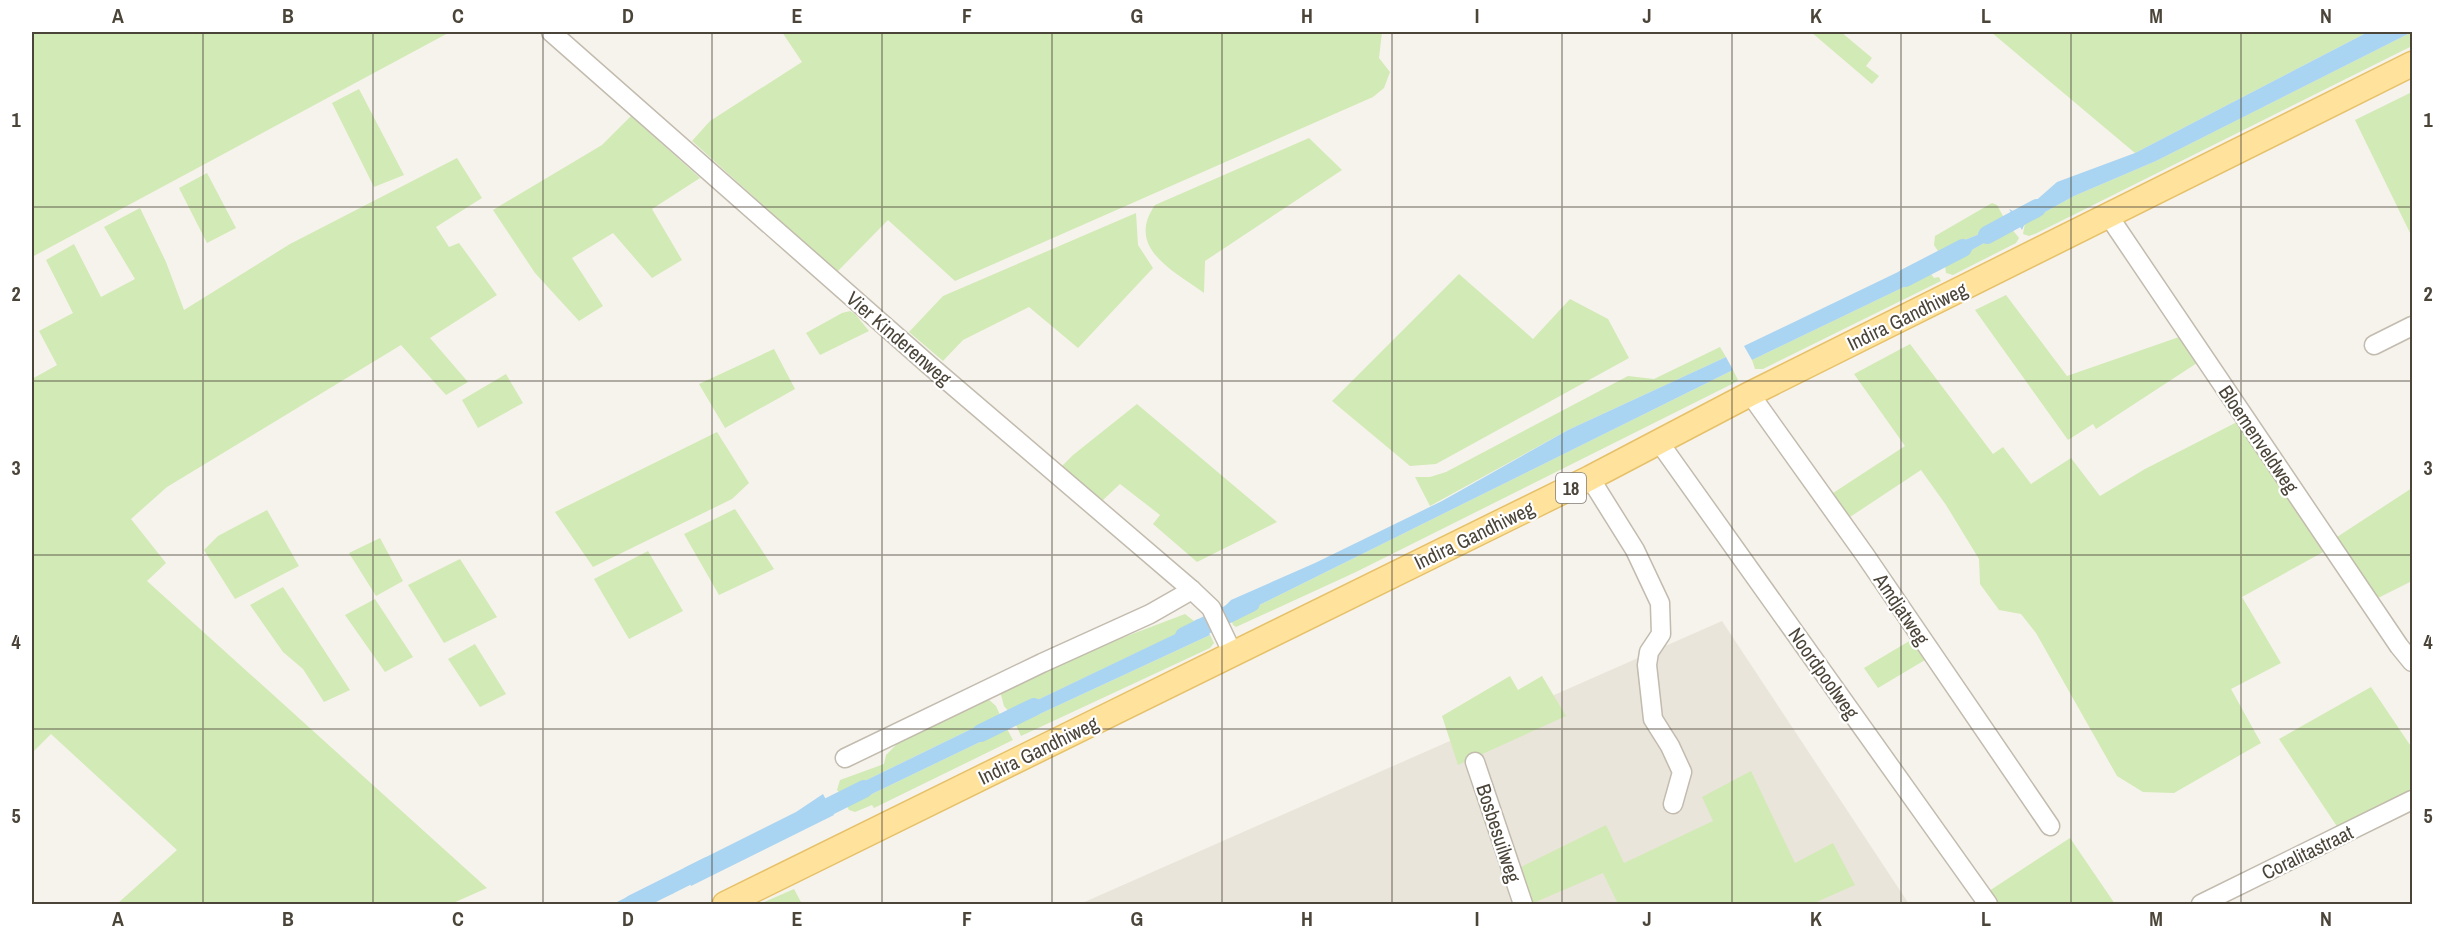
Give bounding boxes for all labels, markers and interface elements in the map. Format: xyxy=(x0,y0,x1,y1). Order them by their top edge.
text: A xyxy=(112,2,124,29)
text: B xyxy=(282,2,294,29)
text: C xyxy=(452,2,464,29)
text: D xyxy=(622,2,634,29)
text: E xyxy=(792,2,803,29)
text: F xyxy=(962,2,972,29)
text: G xyxy=(1131,2,1143,29)
text: H xyxy=(1301,2,1313,29)
text: I xyxy=(1475,2,1479,29)
text: J xyxy=(1642,2,1652,29)
text: K xyxy=(1810,2,1822,29)
text: L xyxy=(1981,2,1991,29)
text: M xyxy=(2149,2,2163,29)
text: N xyxy=(2320,2,2332,29)
text: 1 xyxy=(11,106,21,133)
text: 1 xyxy=(2423,106,2433,133)
street label: Indira Gandhiweg xyxy=(1842,275,1972,357)
text: 2 xyxy=(11,280,21,307)
text: 2 xyxy=(2423,280,2433,307)
street label: Vier Kinderenweg xyxy=(841,285,957,391)
street label: Bloemenveldweg xyxy=(2213,380,2305,498)
text: 3 xyxy=(11,454,21,481)
text: 3 xyxy=(2423,454,2433,481)
road number: 18 xyxy=(1556,473,1586,503)
street label: Indira Gandhiweg xyxy=(1409,494,1539,576)
street label: Amdjatweg xyxy=(1868,567,1936,650)
street label: Noordpoolweg xyxy=(1783,622,1865,724)
text: 4 xyxy=(11,628,21,655)
text: 4 xyxy=(2423,628,2433,655)
street label: Indira Gandhiweg xyxy=(973,709,1103,791)
street label: Bosbesuilweg xyxy=(1470,780,1528,886)
text: 5 xyxy=(11,802,21,829)
text: 5 xyxy=(2423,802,2433,829)
street label: Coralitastraat xyxy=(2257,818,2358,886)
text: A xyxy=(112,905,124,932)
text: B xyxy=(282,905,294,932)
text: C xyxy=(452,905,464,932)
text: D xyxy=(622,905,634,932)
text: E xyxy=(792,905,803,932)
text: F xyxy=(962,905,972,932)
text: G xyxy=(1131,905,1143,932)
text: H xyxy=(1301,905,1313,932)
text: I xyxy=(1475,905,1479,932)
text: J xyxy=(1642,905,1652,932)
text: K xyxy=(1810,905,1822,932)
text: L xyxy=(1981,905,1991,932)
text: M xyxy=(2149,905,2163,932)
text: N xyxy=(2320,905,2332,932)

